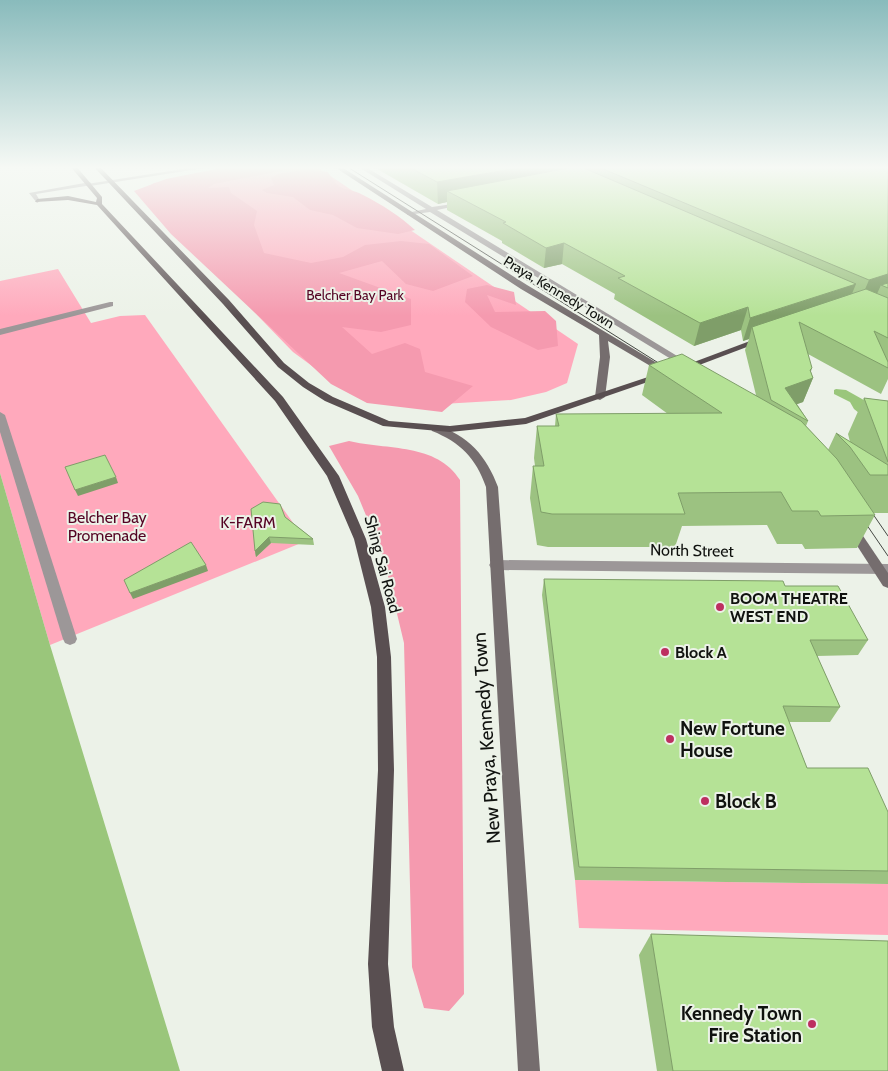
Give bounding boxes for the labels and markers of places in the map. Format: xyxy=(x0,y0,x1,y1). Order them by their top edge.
place label: BOOM THEATRE WEST END xyxy=(730,589,848,626)
marker: BOOM THEATRE WEST END xyxy=(714,601,726,613)
place label: Block A xyxy=(675,643,727,662)
marker: Block A xyxy=(659,646,671,658)
place label: New Fortune House xyxy=(680,717,785,762)
marker: New Fortune House xyxy=(664,733,676,745)
place label: Block B xyxy=(715,790,777,813)
marker: Block B xyxy=(699,795,711,807)
place label: Kennedy Town Fire Station xyxy=(681,1002,802,1047)
marker: Kennedy Town Fire Station xyxy=(806,1018,818,1030)

